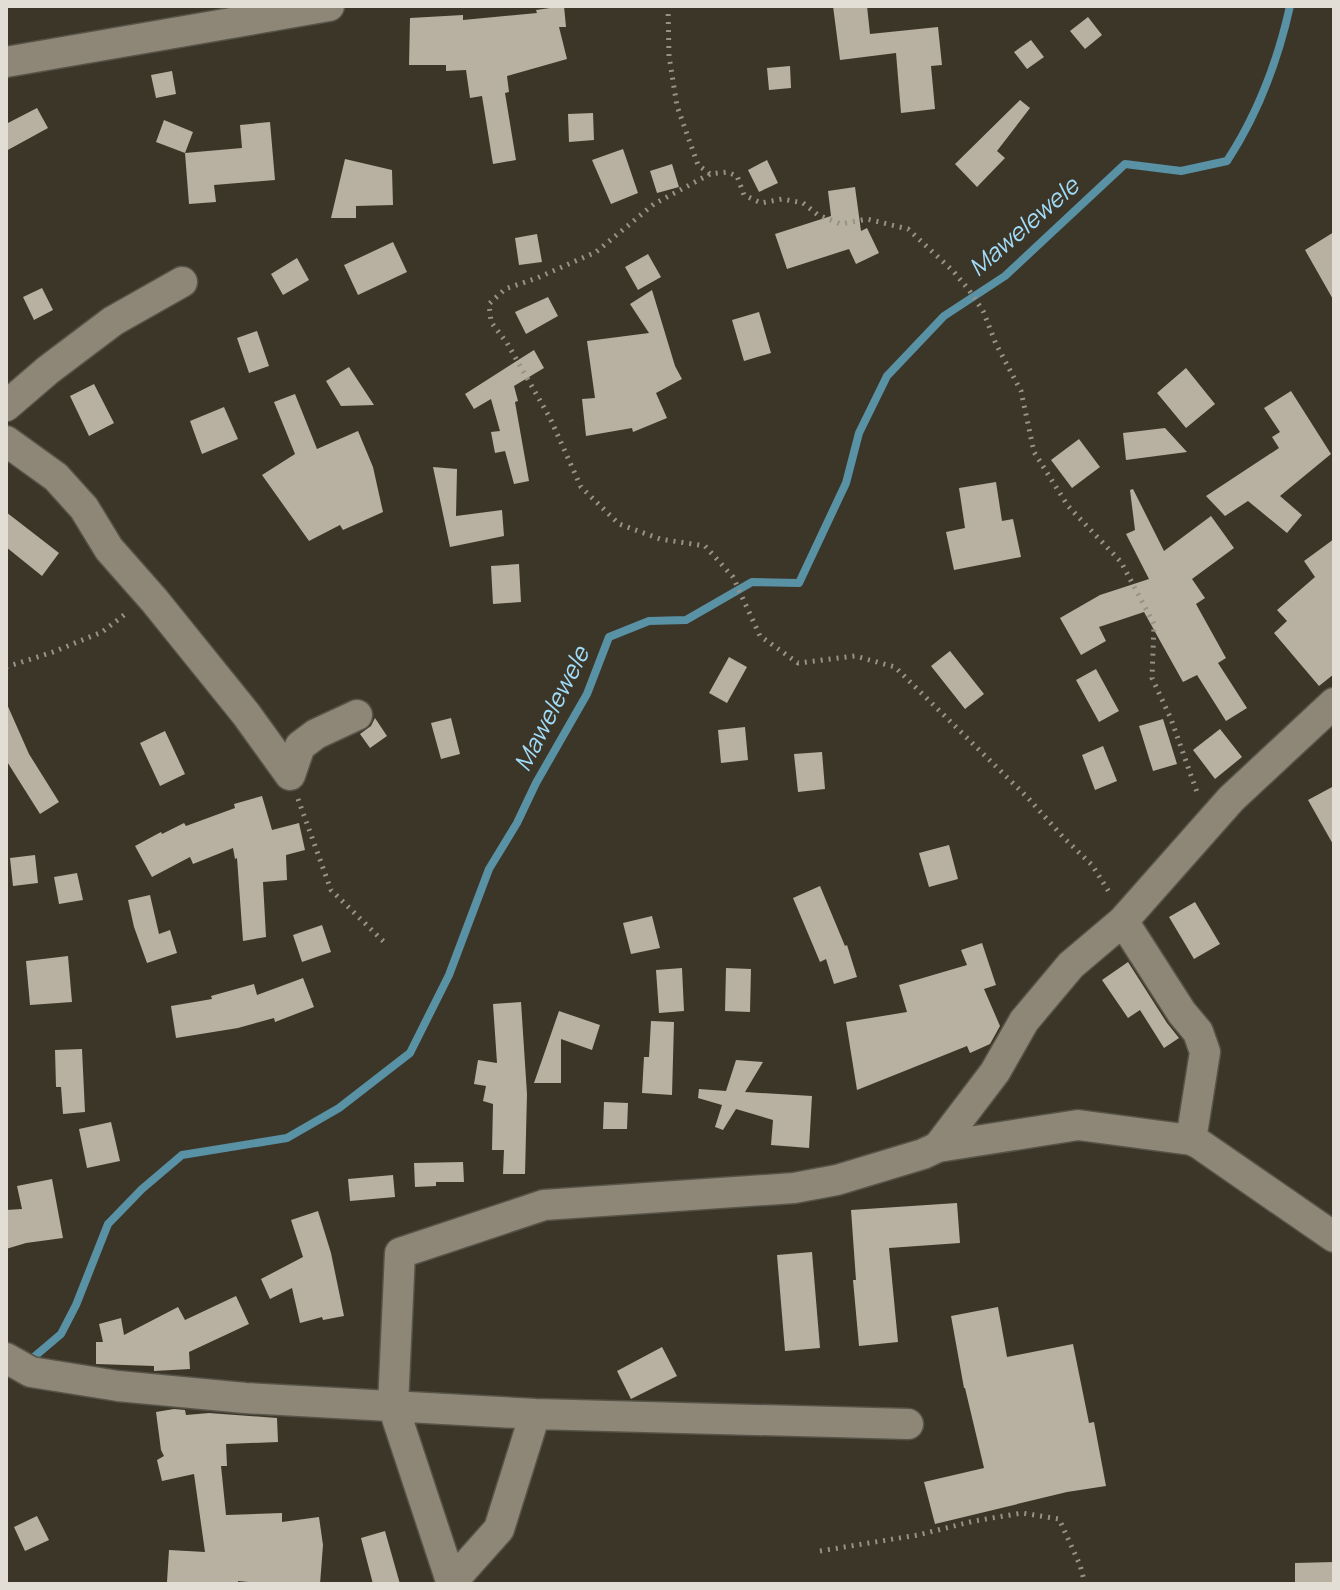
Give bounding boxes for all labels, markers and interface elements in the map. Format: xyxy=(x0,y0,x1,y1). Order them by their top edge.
water label: Mawelewele xyxy=(961,168,1087,283)
water label: Mawelewele xyxy=(505,639,597,776)

